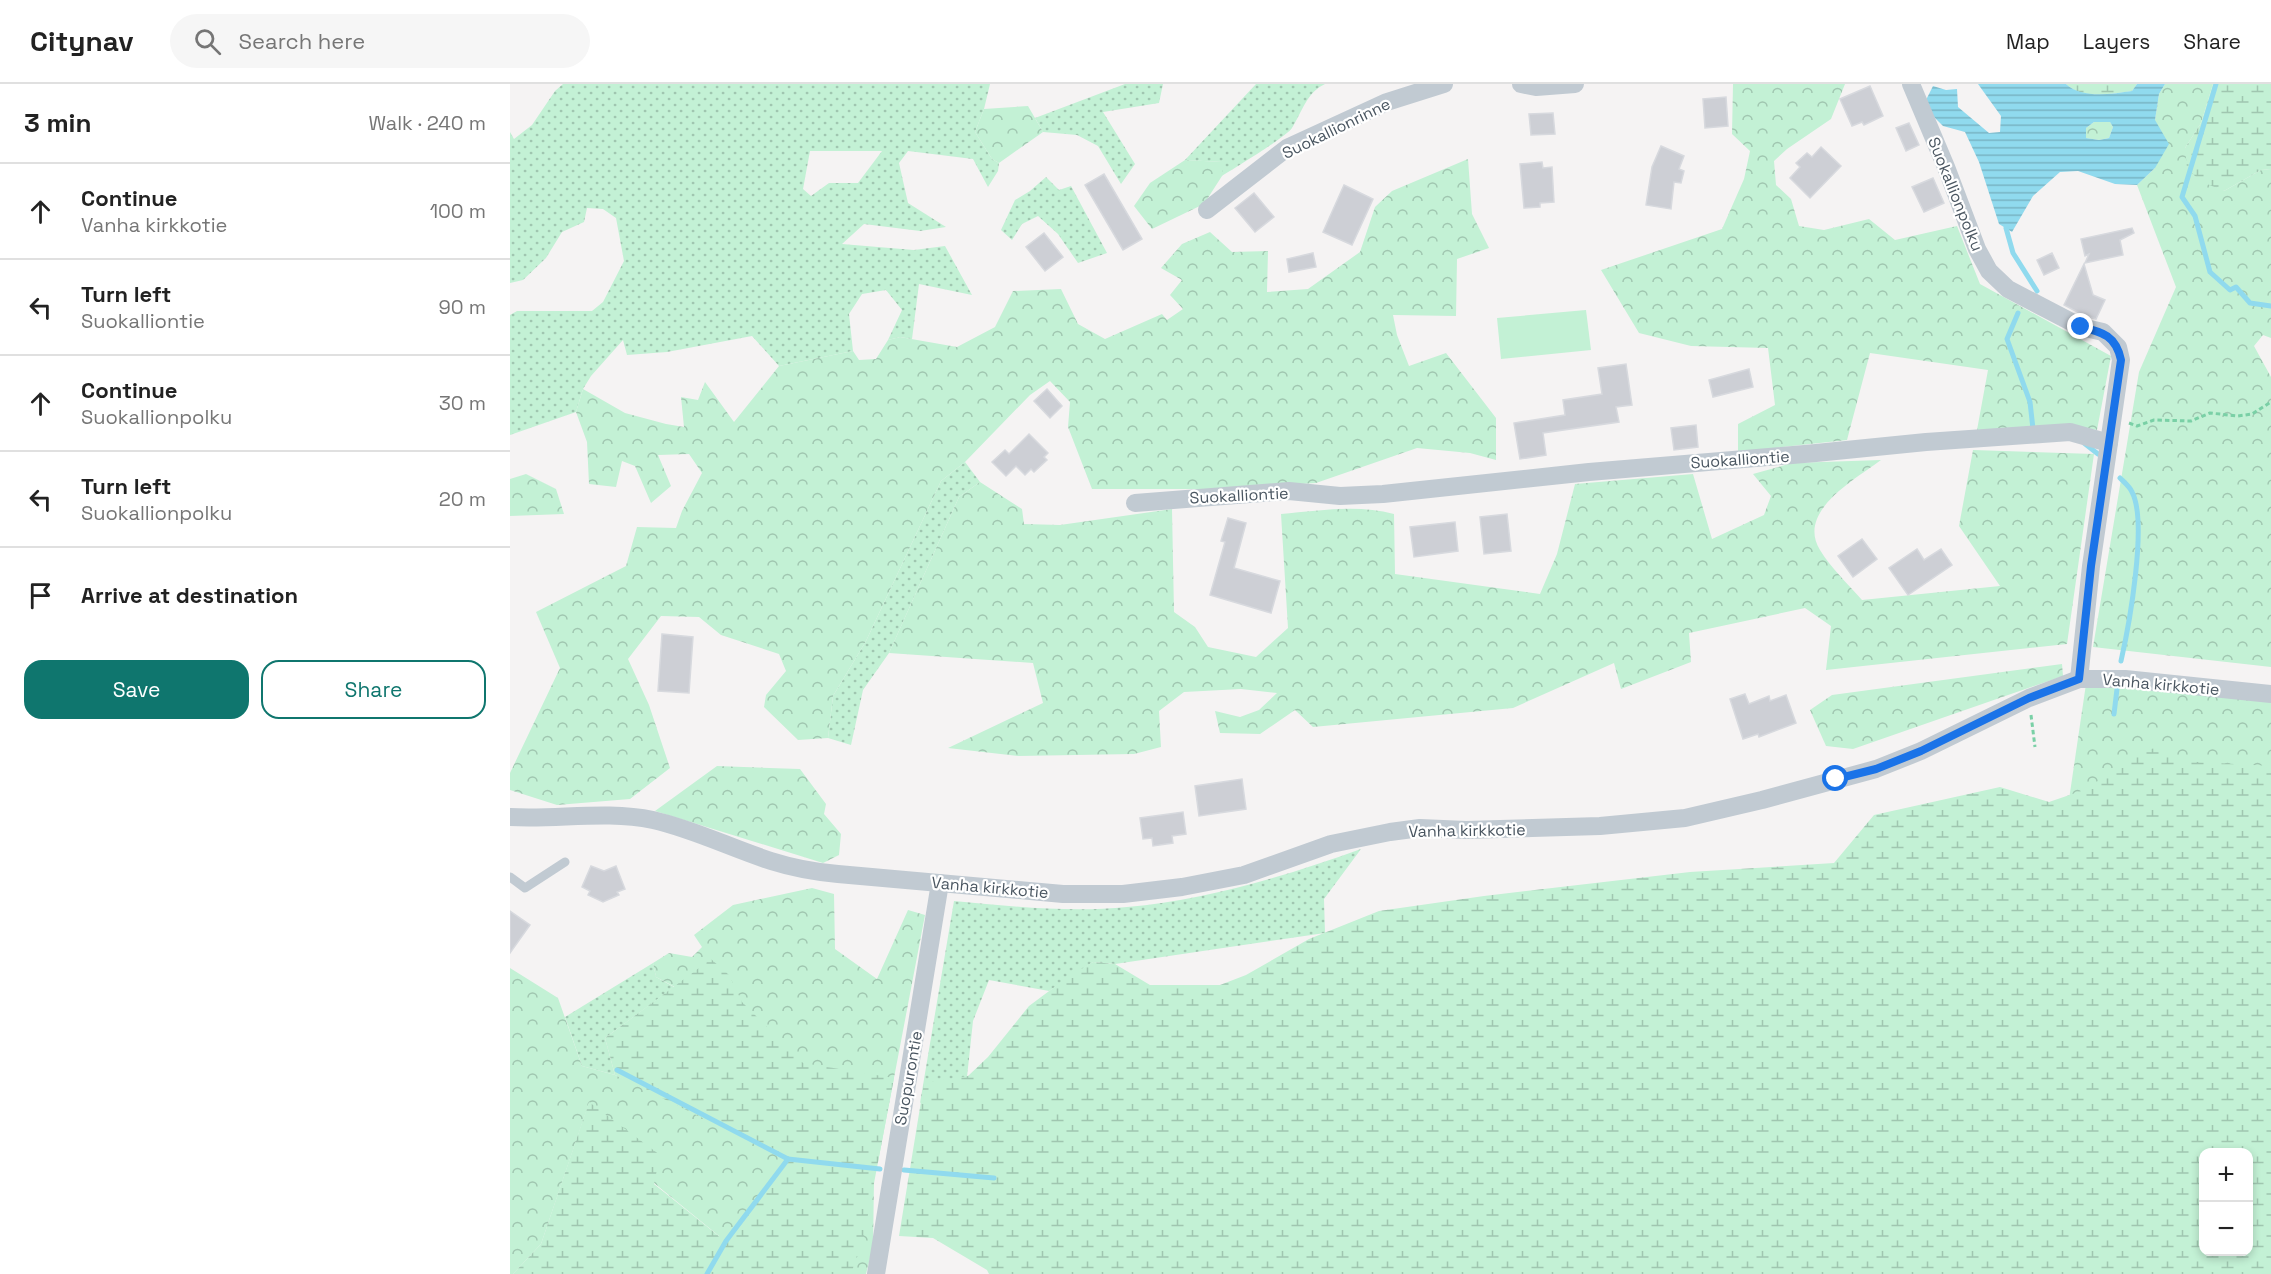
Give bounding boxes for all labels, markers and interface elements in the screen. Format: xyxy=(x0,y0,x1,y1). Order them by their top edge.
search box xyxy=(170,14,590,68)
text: Citynav xyxy=(30,23,134,59)
icon: search xyxy=(191,25,224,58)
text: Search here xyxy=(239,27,365,55)
text: Map xyxy=(2006,28,2050,55)
text: Layers xyxy=(2083,28,2150,55)
text: Share xyxy=(2183,28,2241,55)
street label: Suokallionrinne xyxy=(1279,93,1394,164)
text: 3 min xyxy=(24,106,92,140)
text: Walk · 240 m xyxy=(368,110,486,136)
street label: Suokallionpolku xyxy=(1923,134,1988,254)
text: Continue xyxy=(81,184,177,212)
icon: ahead xyxy=(24,195,57,228)
text: 100 m xyxy=(430,198,486,224)
text: Vanha kirkkotie xyxy=(81,212,227,238)
text: Turn left xyxy=(81,280,171,308)
icon: left xyxy=(24,291,57,324)
text: 90 m xyxy=(439,294,486,320)
text: Suokalliontie xyxy=(81,308,205,334)
route end xyxy=(2067,313,2093,339)
text: Continue xyxy=(81,376,177,404)
icon: ahead xyxy=(24,387,57,420)
text: 30 m xyxy=(439,390,486,416)
text: Suokallionpolku xyxy=(81,404,232,430)
street label: Suokalliontie xyxy=(1690,446,1790,473)
text: Turn left xyxy=(81,472,171,500)
street label: Suokalliontie xyxy=(1189,482,1289,509)
icon: left xyxy=(24,483,57,516)
text: 20 m xyxy=(439,486,486,512)
text: Suokallionpolku xyxy=(81,500,232,526)
icon: arrive xyxy=(24,579,57,612)
text: Arrive at destination xyxy=(81,581,298,609)
button: Save xyxy=(24,660,249,719)
button: Share xyxy=(261,660,486,719)
street label: Vanha kirkkotie xyxy=(2102,669,2220,700)
route start xyxy=(1822,765,1848,791)
street label: Vanha kirkkotie xyxy=(1408,819,1526,842)
street label: Vanha kirkkotie xyxy=(931,872,1049,903)
street label: Suopurontie xyxy=(890,1029,927,1127)
map controls xyxy=(2199,1148,2253,1256)
button: + xyxy=(2199,1148,2253,1202)
button: − xyxy=(2199,1202,2253,1256)

